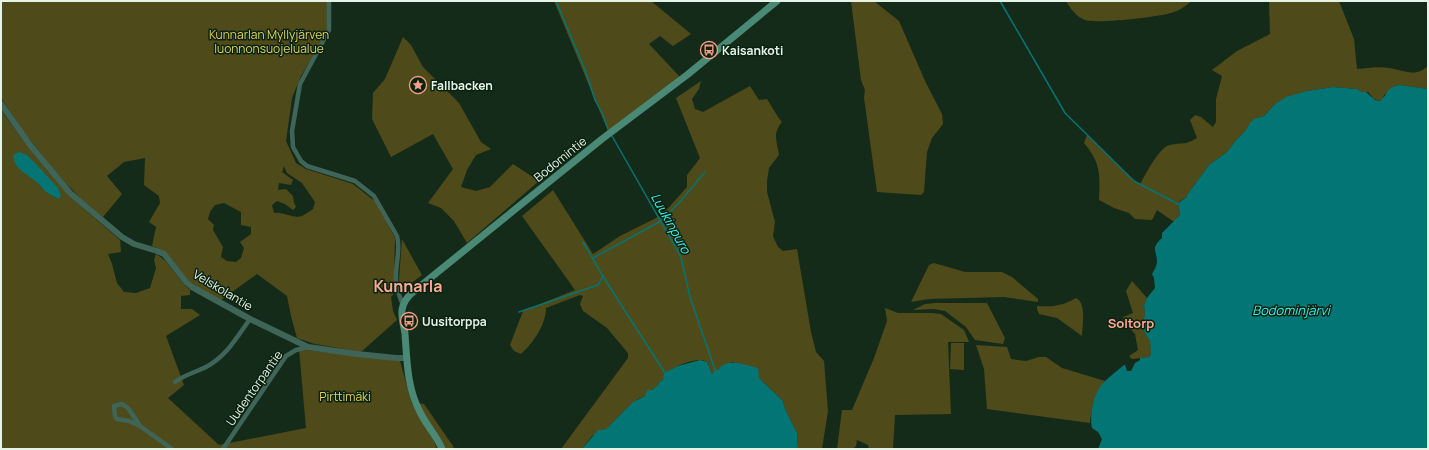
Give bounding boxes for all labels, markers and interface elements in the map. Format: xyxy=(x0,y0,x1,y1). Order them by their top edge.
park label: Kunnarlan Myllyjärven luonnonsuojelualue xyxy=(209,26,329,57)
bus stop icon: Kaisankoti xyxy=(699,40,719,60)
place label: Kaisankoti xyxy=(722,42,783,59)
place icon: Fallbacken xyxy=(408,75,428,95)
place label: Fallbacken xyxy=(431,77,493,94)
street label: Bodomintie xyxy=(530,132,590,186)
water label: Luukinpuro xyxy=(647,189,696,258)
street label: Velskolantie xyxy=(190,266,256,314)
district label: Kunnarla xyxy=(373,275,443,297)
water label: Bodominjärvi xyxy=(1252,301,1332,319)
bus stop icon: Uusitorppa xyxy=(399,311,419,331)
place label: Uusitorppa xyxy=(422,313,487,330)
district label: Soltorp xyxy=(1108,314,1154,332)
street label: Uudentorpantie xyxy=(222,347,286,429)
park label: Pirttimäki xyxy=(319,388,371,405)

